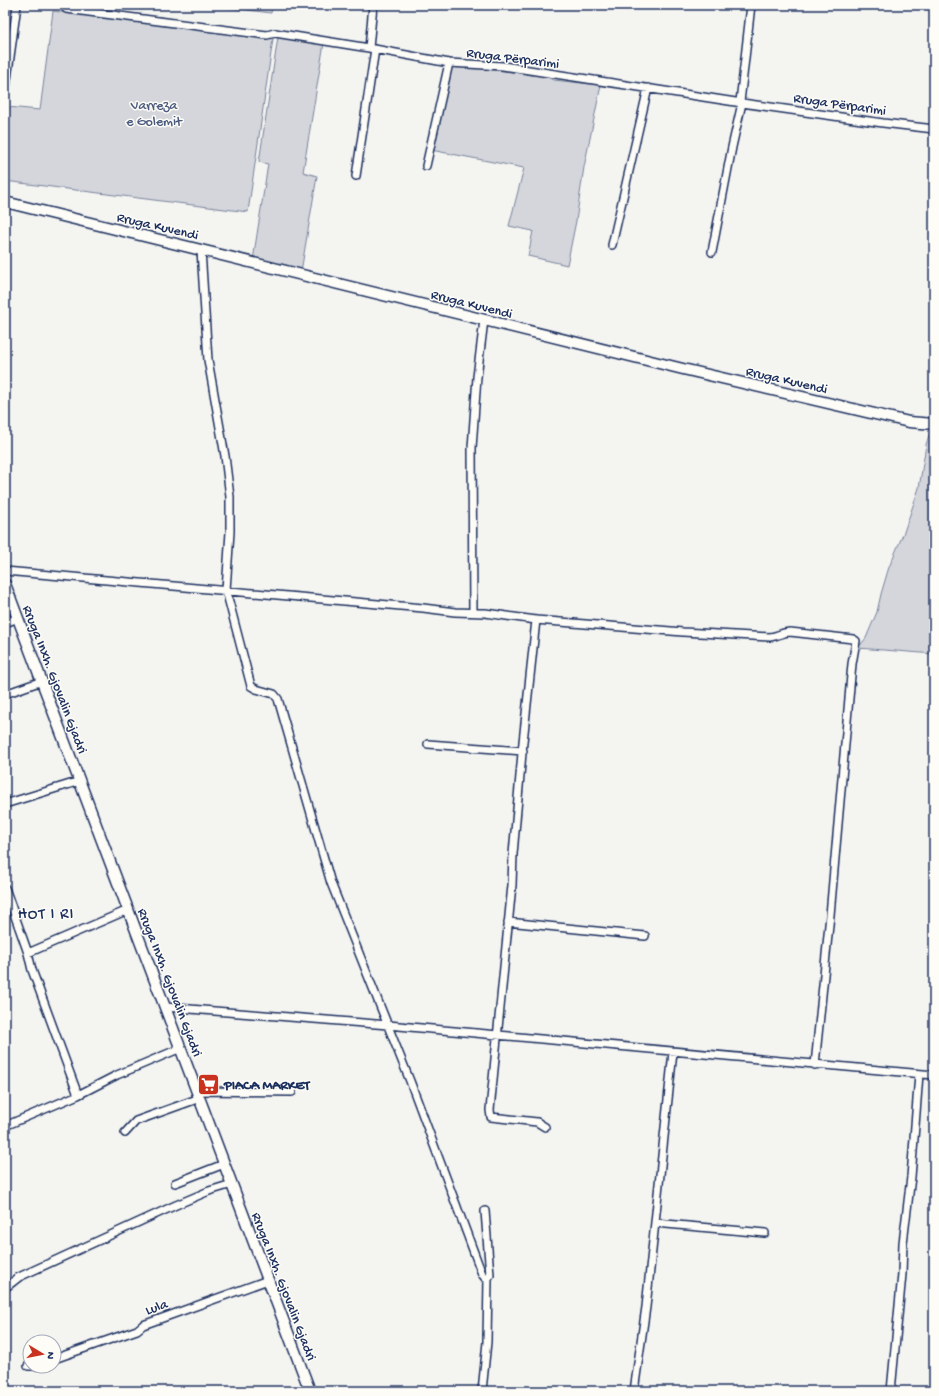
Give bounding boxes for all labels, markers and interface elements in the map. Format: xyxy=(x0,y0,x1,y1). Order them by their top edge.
street label: Rruga Përparimi xyxy=(465,45,560,74)
street label: Rruga Përparimi xyxy=(792,91,887,120)
park label: Varreza e Golemit xyxy=(126,98,183,131)
street label: Rruga Kuvendi xyxy=(115,210,200,245)
street label: Rruga Kuvendi xyxy=(429,287,514,324)
street label: Rruga Kuvendi xyxy=(744,364,829,399)
street label: Rruga Inxh. Gjovalin Gjadri xyxy=(17,603,90,757)
district label: HOT I RI xyxy=(18,906,74,925)
street label: Rruga Inxh. Gjovalin Gjadri xyxy=(132,906,205,1060)
supermarket icon: PIACA MARKET xyxy=(196,1071,222,1097)
place label: PIACA MARKET xyxy=(223,1078,311,1095)
street label: Rruga Inxh. Gjovalin Gjadri xyxy=(246,1210,319,1364)
street label: Lula xyxy=(143,1296,172,1320)
north arrow xyxy=(22,1334,62,1374)
text: N xyxy=(43,1351,56,1360)

